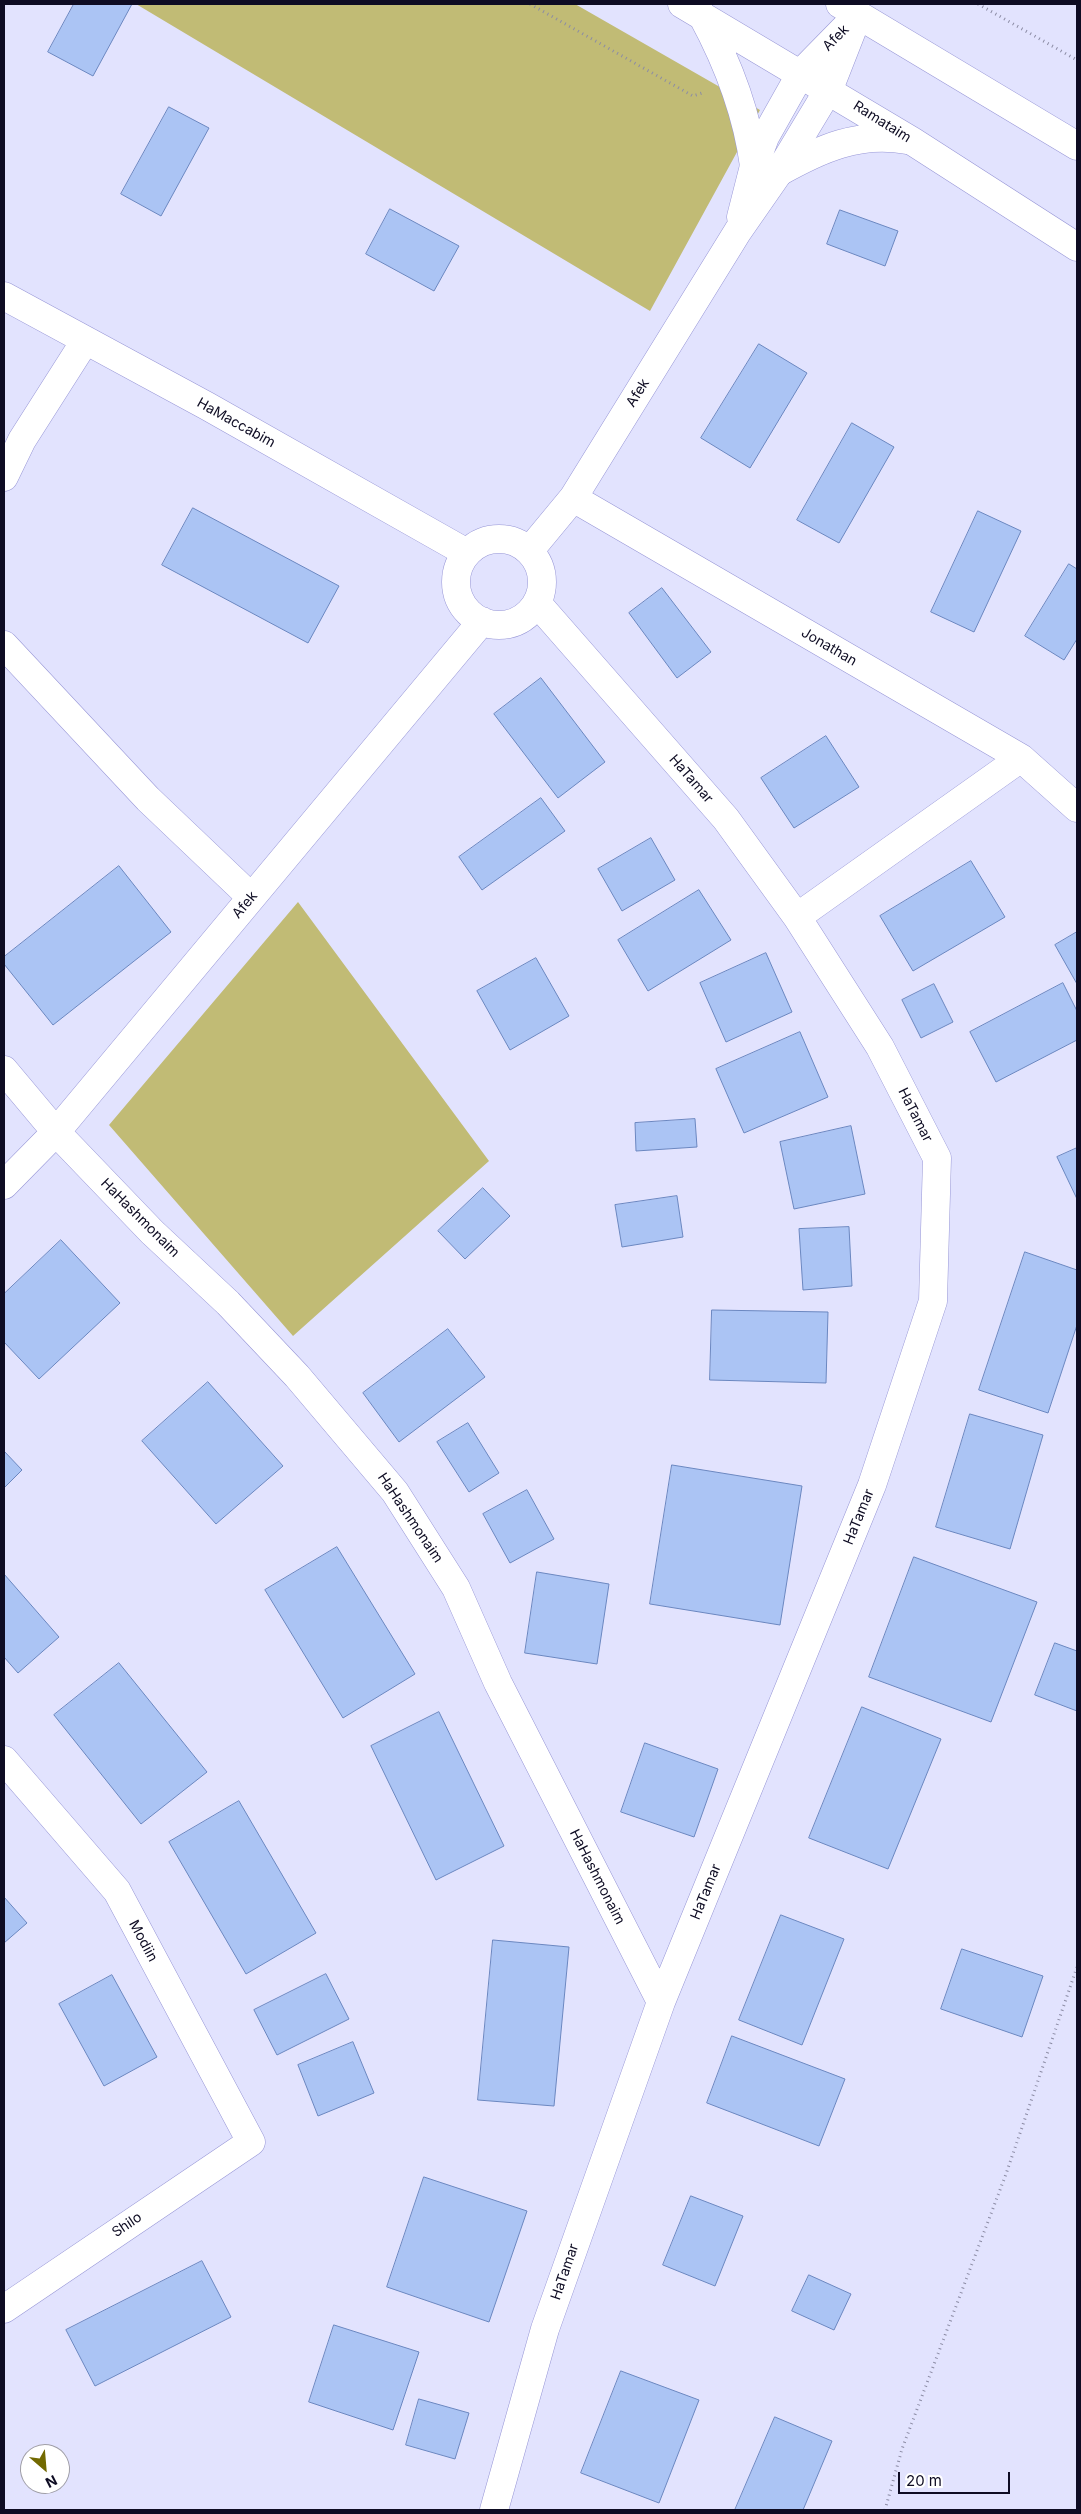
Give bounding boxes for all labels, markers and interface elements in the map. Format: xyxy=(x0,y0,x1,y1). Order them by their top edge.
street label: Afek xyxy=(819,21,853,55)
street label: Ramataim xyxy=(850,98,914,146)
street label: Afek xyxy=(623,376,653,410)
street label: HaMaccabim xyxy=(194,395,278,451)
street label: Jonathan xyxy=(798,624,860,670)
street label: HaTamar xyxy=(665,751,717,807)
street label: Afek xyxy=(229,888,261,922)
street label: HaTamar xyxy=(894,1085,936,1145)
street label: HaHashmonaim xyxy=(97,1175,183,1261)
street label: HaHashmonaim xyxy=(374,1470,446,1566)
street label: HaTamar xyxy=(840,1487,878,1547)
street label: HaHashmonaim xyxy=(566,1827,628,1927)
street label: HaTamar xyxy=(687,1862,725,1922)
street label: Modiin xyxy=(125,1917,161,1965)
street label: Shilo xyxy=(109,2209,145,2241)
street label: HaTamar xyxy=(548,2242,582,2302)
north arrow xyxy=(20,2444,70,2494)
scale bar xyxy=(901,2462,1014,2494)
text: 20 m xyxy=(906,2471,942,2490)
text: N xyxy=(43,2472,60,2492)

